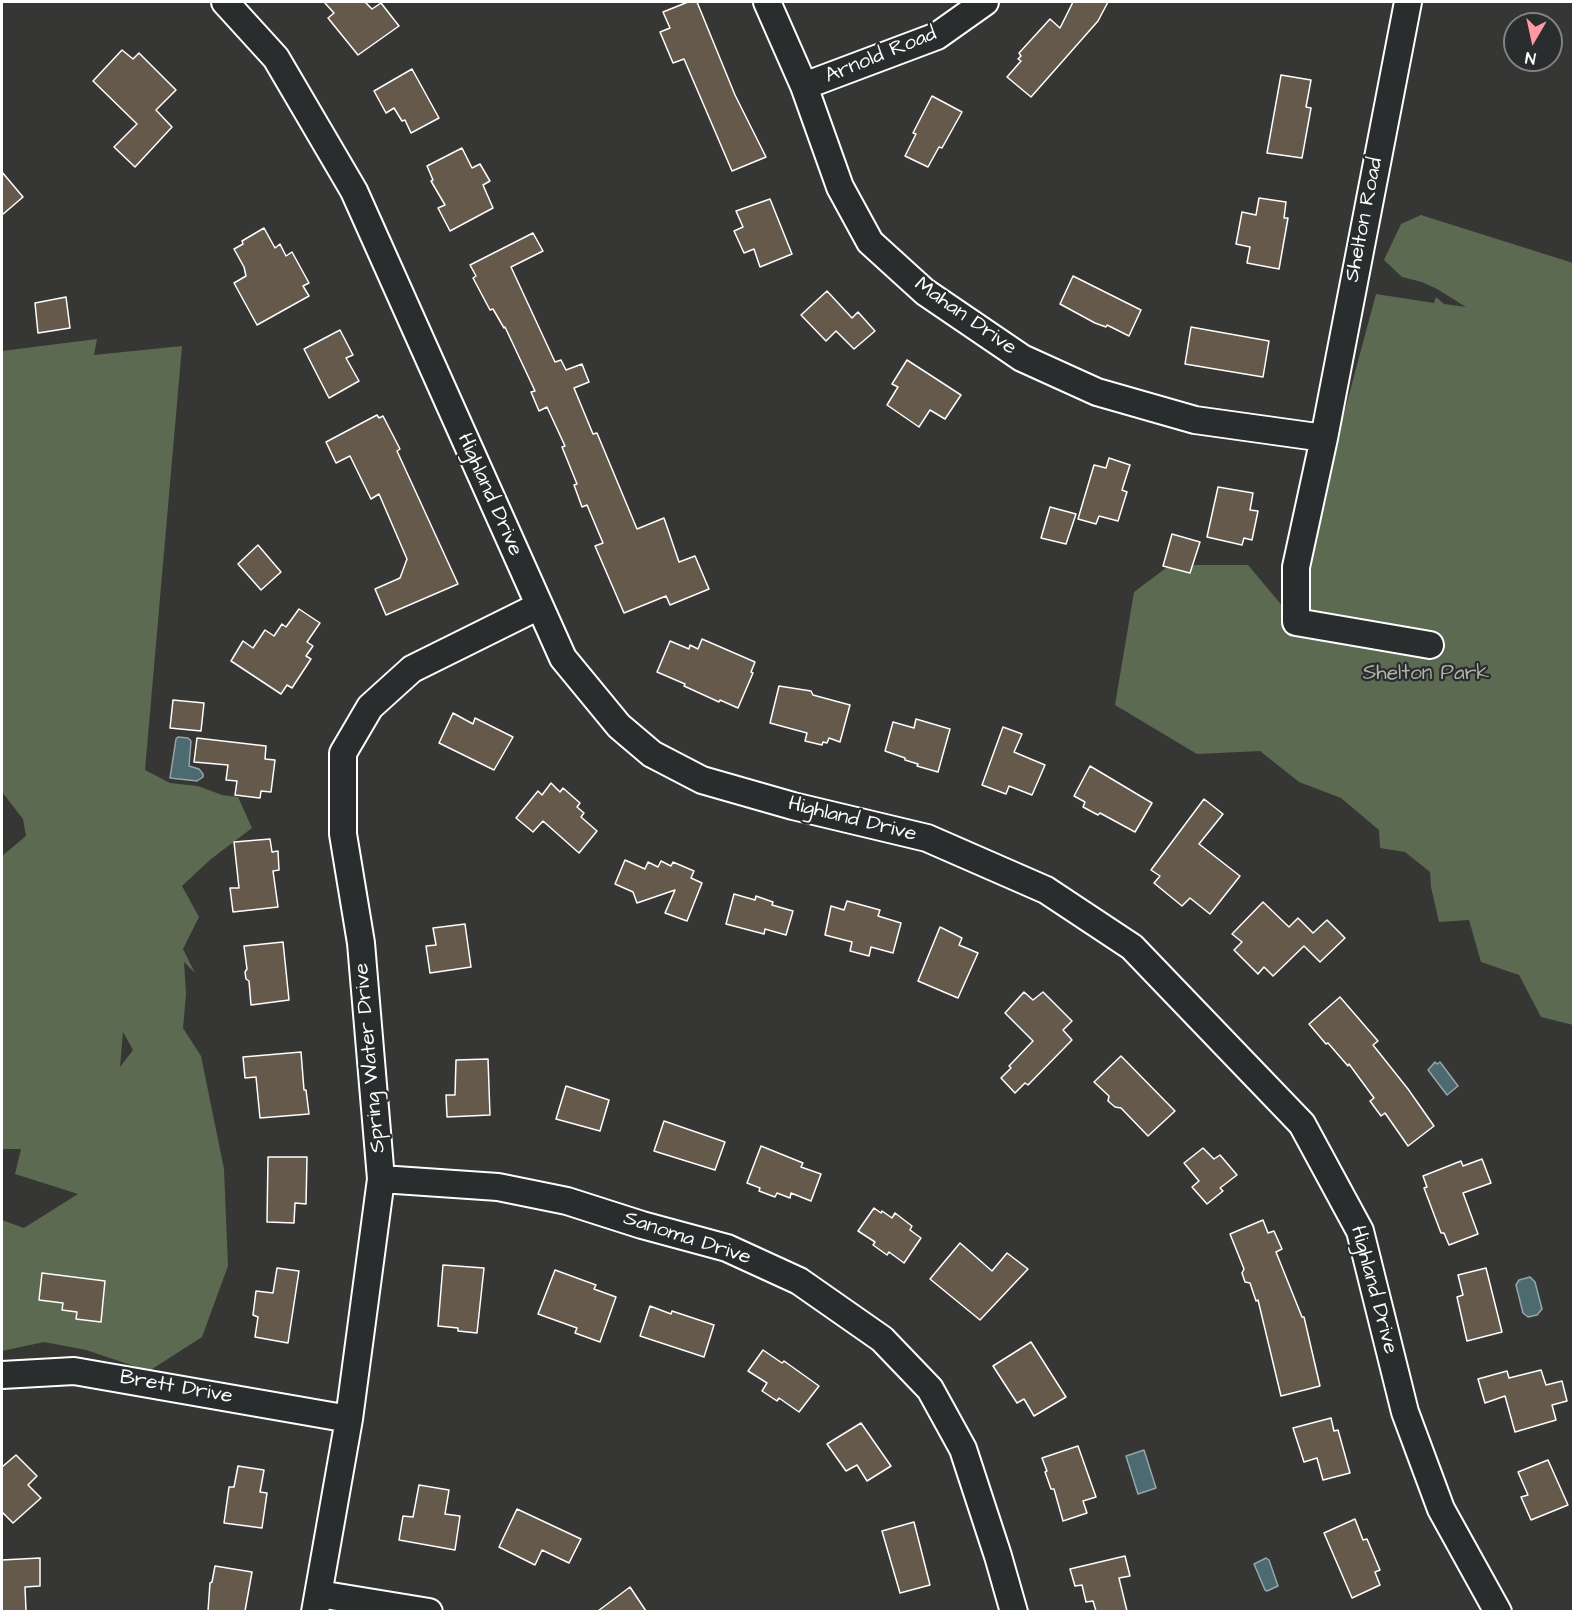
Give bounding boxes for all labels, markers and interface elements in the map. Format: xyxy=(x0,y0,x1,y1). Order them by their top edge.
north arrow xyxy=(1503,12,1563,72)
street label: Arnold Road xyxy=(822,22,940,90)
text: N xyxy=(1524,46,1537,69)
street label: Shelton Road xyxy=(1341,156,1389,284)
street label: Mahan Drive xyxy=(909,273,1021,361)
street label: Highland Drive xyxy=(451,430,527,560)
park label: Shelton Park xyxy=(1363,662,1489,688)
street label: Highland Drive xyxy=(785,792,919,848)
street label: Spring Water Drive xyxy=(350,962,392,1154)
street label: Sanoma Drive xyxy=(620,1207,754,1271)
street label: Highland Drive xyxy=(1344,1223,1402,1357)
street label: Brett Drive xyxy=(118,1366,234,1410)

